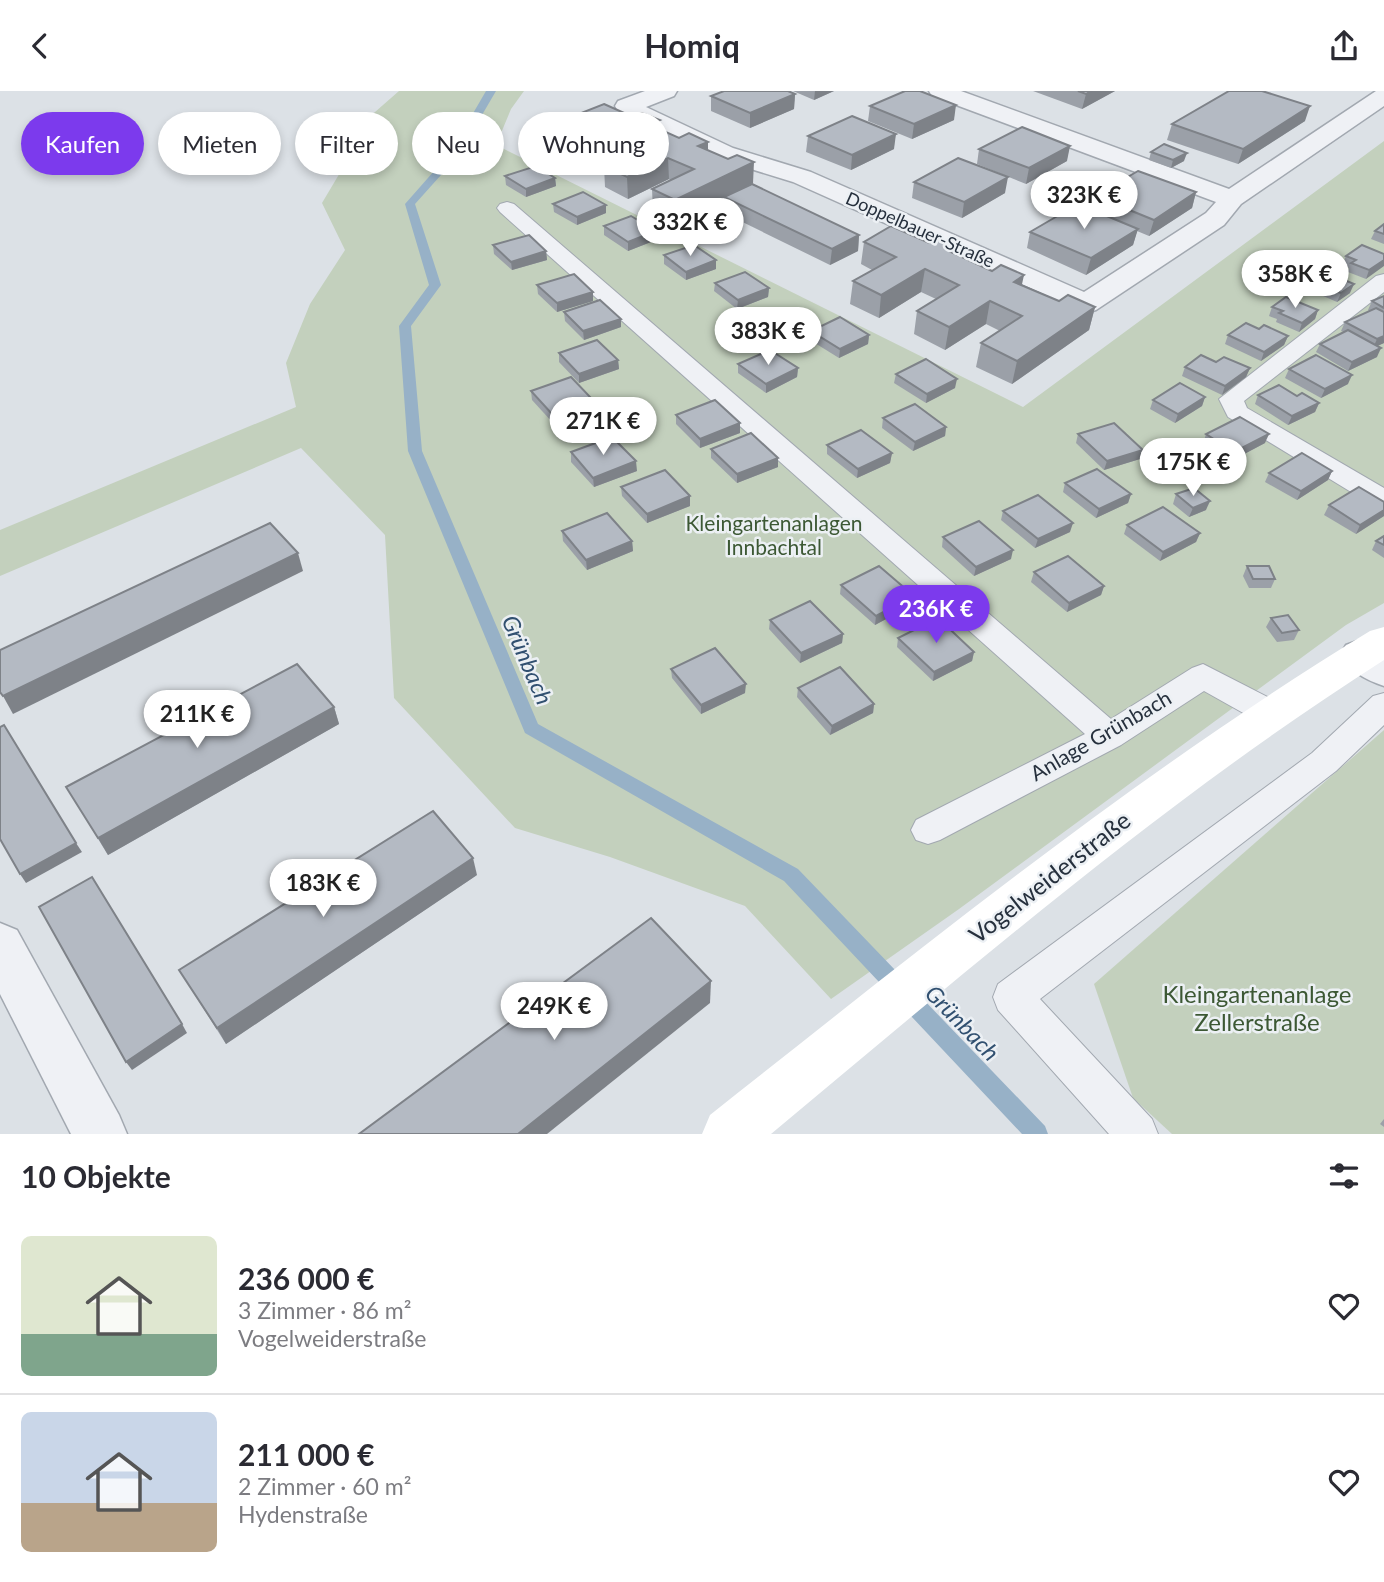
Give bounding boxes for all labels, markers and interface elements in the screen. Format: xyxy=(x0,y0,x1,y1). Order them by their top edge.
text: Homiq xyxy=(644,26,740,65)
icon: back xyxy=(21,27,59,65)
icon: share xyxy=(1325,27,1363,65)
chip: Kaufen xyxy=(21,112,144,175)
chip: Mieten xyxy=(158,112,281,175)
chip: Filter xyxy=(295,112,398,175)
chip: Neu xyxy=(412,112,504,175)
chip: Wohnung xyxy=(518,112,669,175)
pin: 323K € xyxy=(1027,171,1141,231)
text: 323K € xyxy=(1047,180,1121,208)
street label: Doppelbauer-Straße xyxy=(843,186,998,272)
pin: 332K € xyxy=(633,199,747,258)
text: 332K € xyxy=(653,207,727,235)
pin: 358K € xyxy=(1238,251,1352,310)
text: 358K € xyxy=(1258,259,1332,287)
pin: 383K € xyxy=(711,307,825,367)
text: 383K € xyxy=(731,316,805,344)
pin: 271K € xyxy=(546,397,660,457)
text: 271K € xyxy=(566,406,640,434)
pin: 175K € xyxy=(1136,439,1250,498)
text: 175K € xyxy=(1156,447,1230,475)
park label: Kleingartenanlagen Innbachtal xyxy=(685,510,863,559)
pin: 236K € xyxy=(879,585,993,645)
text: 236K € xyxy=(899,594,973,622)
water label: Grünbach xyxy=(497,611,559,708)
street label: Anlage Grünbach xyxy=(1025,684,1175,785)
pin: 211K € xyxy=(140,691,254,750)
text: 211K € xyxy=(160,699,234,727)
street label: Vogelweiderstraße xyxy=(963,805,1135,949)
pin: 183K € xyxy=(266,859,380,919)
text: 183K € xyxy=(286,868,360,896)
water label: Grünbach xyxy=(920,979,1006,1066)
park label: Kleingartenanlage Zellerstraße xyxy=(1162,979,1352,1036)
pin: 249K € xyxy=(497,983,611,1042)
text: 249K € xyxy=(517,991,591,1019)
icon: filters xyxy=(1325,1157,1363,1195)
text: 10 Objekte xyxy=(21,1158,171,1194)
text: 236 000 € xyxy=(238,1260,374,1296)
icon: home xyxy=(77,1264,161,1348)
icon: heart xyxy=(1325,1287,1363,1325)
text: 3 Zimmer · 86 m² xyxy=(238,1296,411,1324)
text: Vogelweiderstraße xyxy=(238,1324,426,1352)
text: 211 000 € xyxy=(238,1436,374,1472)
icon: home xyxy=(77,1440,161,1524)
icon: heart xyxy=(1325,1463,1363,1501)
text: 2 Zimmer · 60 m² xyxy=(238,1472,411,1500)
text: Hydenstraße xyxy=(238,1500,368,1528)

